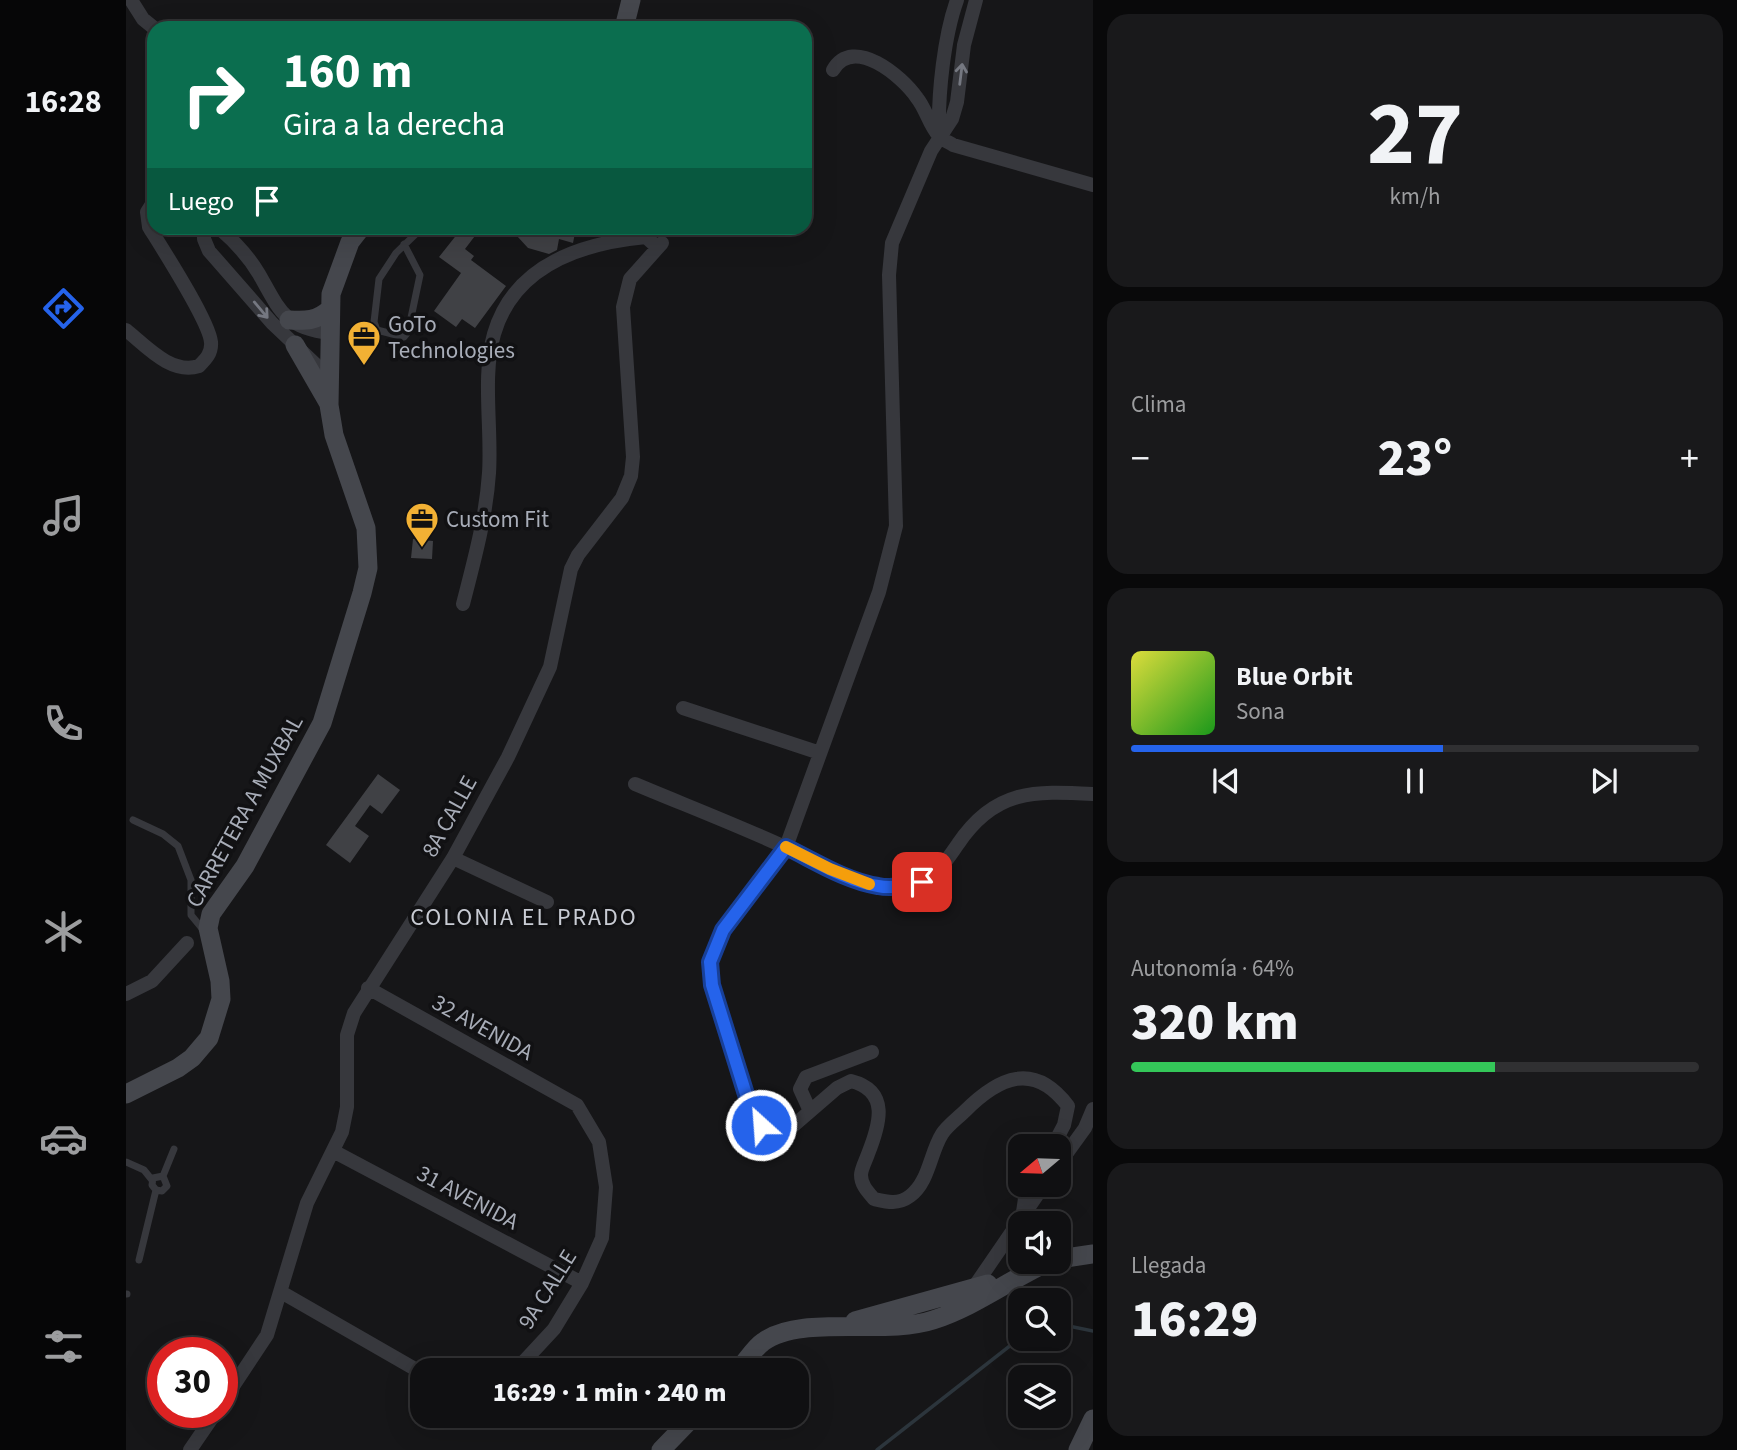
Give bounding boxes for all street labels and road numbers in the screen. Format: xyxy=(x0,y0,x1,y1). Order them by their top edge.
street label: CARRETERA A MUXBAL xyxy=(178,709,311,914)
street label: 8A CALLE xyxy=(414,769,485,863)
street label: 32 AVENIDA xyxy=(426,986,540,1069)
street label: 31 AVENIDA xyxy=(411,1157,525,1238)
street label: 9A CALLE xyxy=(510,1243,585,1336)

